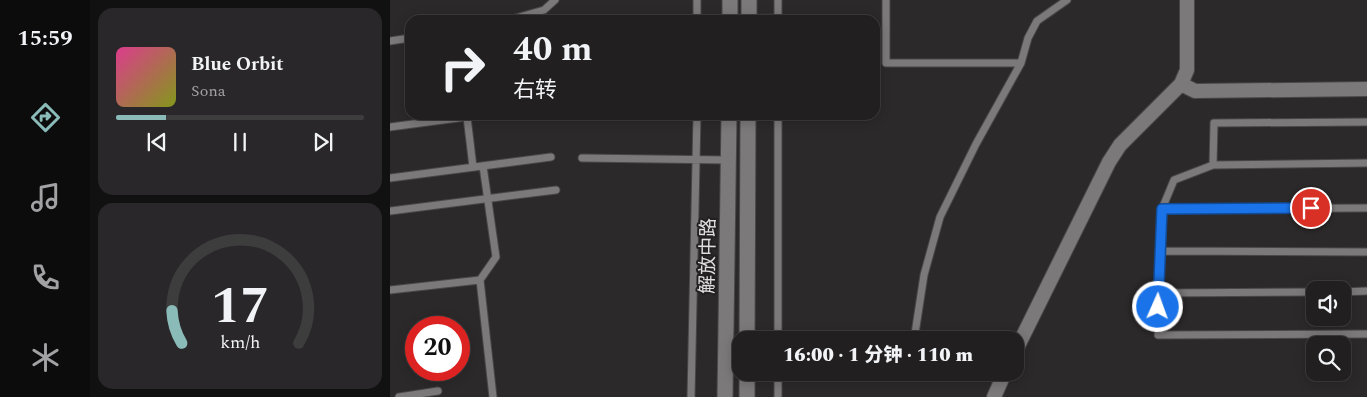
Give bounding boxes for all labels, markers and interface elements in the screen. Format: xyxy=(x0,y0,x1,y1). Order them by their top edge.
text: 15:59 xyxy=(17,22,73,55)
text: 40 m xyxy=(513,23,593,76)
icon: right xyxy=(430,35,495,100)
text: Blue Orbit xyxy=(191,50,284,79)
text: 右转 xyxy=(513,74,557,107)
text: Sona xyxy=(191,79,226,103)
icon: directions xyxy=(28,100,63,135)
icon: previous xyxy=(143,128,171,156)
icon: pause xyxy=(226,128,254,156)
icon: next xyxy=(309,128,337,156)
icon: music xyxy=(28,180,63,215)
pin xyxy=(1290,187,1332,229)
icon: arrive xyxy=(1297,194,1325,222)
street label: 解放中路 xyxy=(693,218,724,294)
icon: phone xyxy=(28,260,63,295)
text: 17 xyxy=(211,267,269,346)
position arrow xyxy=(1131,280,1183,332)
map controls xyxy=(1306,281,1351,381)
button: sound xyxy=(1306,281,1351,326)
speed limit sign: 20 xyxy=(405,316,470,381)
text: km/h xyxy=(220,329,260,356)
button: search xyxy=(1306,336,1351,381)
icon: climate xyxy=(28,340,63,375)
text: 16:00 · 1 分钟 · 110 m xyxy=(783,341,973,370)

